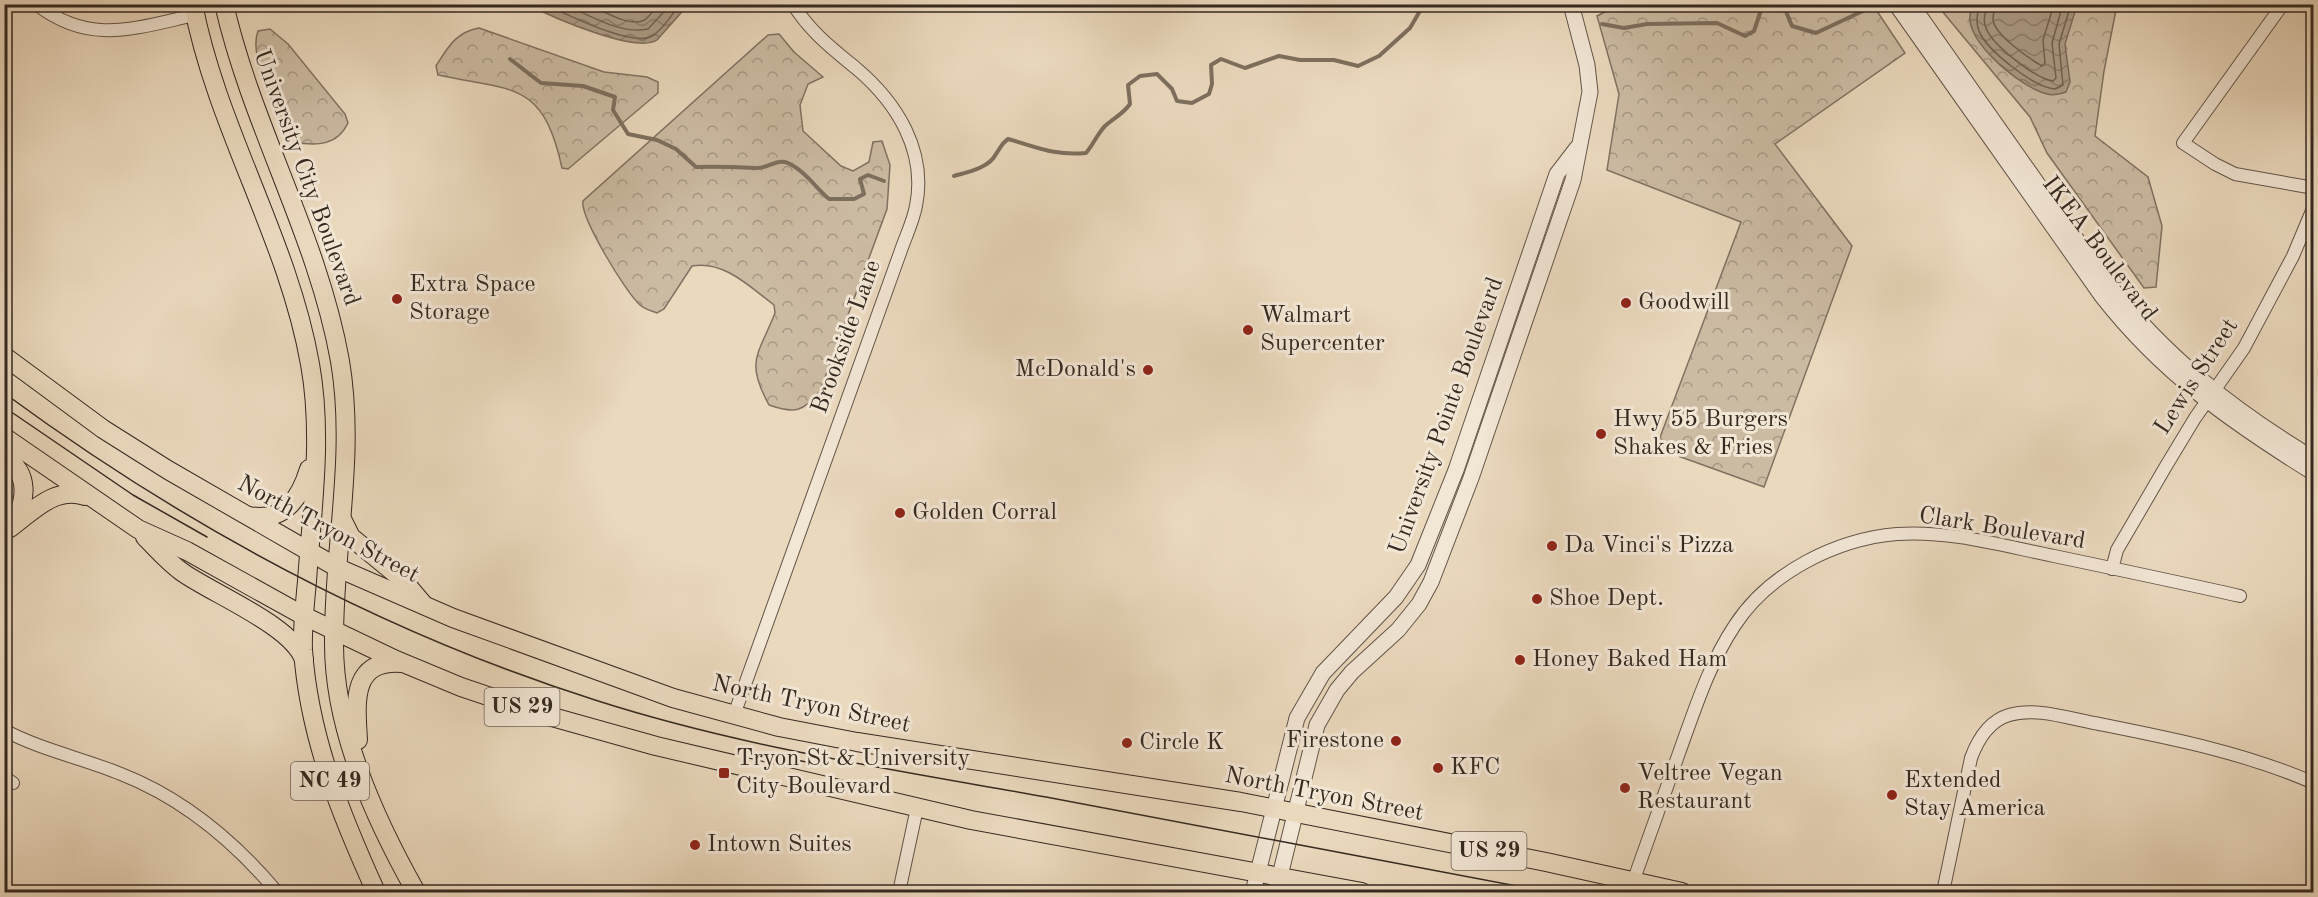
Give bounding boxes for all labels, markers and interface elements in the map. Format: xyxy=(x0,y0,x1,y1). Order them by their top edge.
street label: University City Boulevard xyxy=(248,47,364,309)
street label: IKEA Boulevard xyxy=(2037,172,2161,326)
street label: Brookside Lane xyxy=(808,257,886,417)
place label: Extra Space Storage xyxy=(409,273,536,325)
street label: University Pointe Boulevard xyxy=(1386,274,1508,558)
place label: Goodwill xyxy=(1638,291,1730,315)
marker: Extra Space Storage xyxy=(390,292,404,306)
marker: Goodwill xyxy=(1619,296,1633,310)
place label: Walmart Supercenter xyxy=(1260,304,1385,356)
street label: Lewis Street xyxy=(2151,315,2243,439)
marker: Walmart Supercenter xyxy=(1241,323,1255,337)
place label: McDonald's xyxy=(1015,358,1136,382)
marker: McDonald's xyxy=(1141,363,1155,377)
place label: Hwy 55 Burgers Shakes & Fries xyxy=(1613,408,1788,460)
marker: Hwy 55 Burgers Shakes & Fries xyxy=(1594,427,1608,441)
street label: North Tryon Street xyxy=(233,472,423,588)
place label: Golden Corral xyxy=(912,501,1057,525)
street label: Clark Boulevard xyxy=(1917,504,2087,554)
marker: Golden Corral xyxy=(893,506,907,520)
place label: Da Vinci's Pizza xyxy=(1564,534,1734,558)
marker: Da Vinci's Pizza xyxy=(1545,539,1559,553)
place label: Shoe Dept. xyxy=(1549,587,1664,611)
marker: Shoe Dept. xyxy=(1530,592,1544,606)
place label: Honey Baked Ham xyxy=(1532,648,1727,672)
marker: Honey Baked Ham xyxy=(1513,653,1527,667)
street label: North Tryon Street xyxy=(710,672,912,738)
road number: US 29 xyxy=(484,688,560,726)
place label: Firestone xyxy=(1286,729,1384,753)
place label: Circle K xyxy=(1139,731,1224,755)
marker: Firestone xyxy=(1389,734,1403,748)
marker: Circle K xyxy=(1120,736,1134,750)
place label: Tryon St & University City Boulevard xyxy=(736,747,971,799)
place label: KFC xyxy=(1450,756,1500,780)
marker: KFC xyxy=(1431,761,1445,775)
road number: NC 49 xyxy=(291,762,369,800)
place label: Veltree Vegan Restaurant xyxy=(1637,762,1783,814)
street label: North Tryon Street xyxy=(1222,764,1426,826)
marker: Tryon St & University City Boulevard xyxy=(717,766,731,780)
place label: Extended Stay America xyxy=(1904,769,2045,821)
marker: Veltree Vegan Restaurant xyxy=(1618,781,1632,795)
marker: Extended Stay America xyxy=(1885,788,1899,802)
road number: US 29 xyxy=(1452,832,1526,870)
place label: Intown Suites xyxy=(707,833,852,857)
marker: Intown Suites xyxy=(688,838,702,852)

